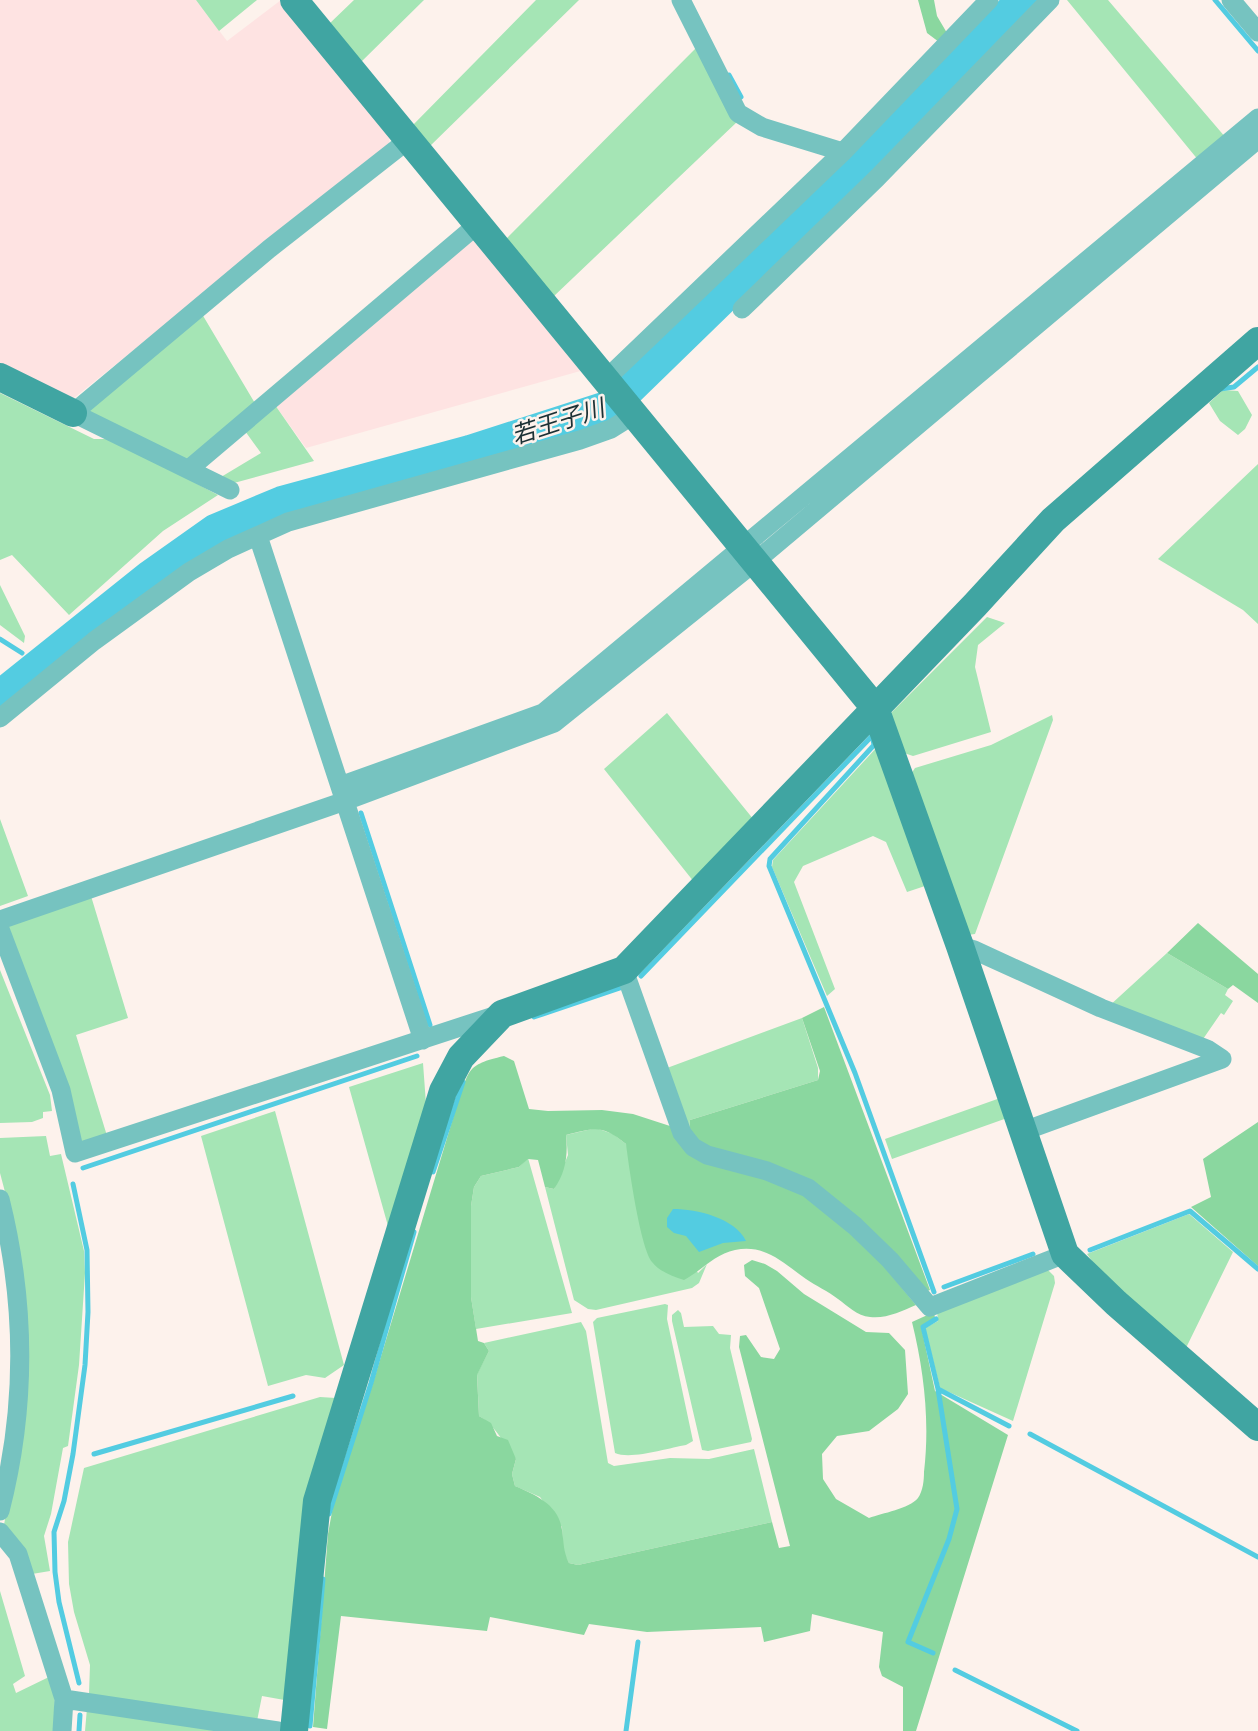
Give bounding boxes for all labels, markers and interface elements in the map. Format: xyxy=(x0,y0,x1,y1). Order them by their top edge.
water label: 若王子川 xyxy=(507,390,611,452)

